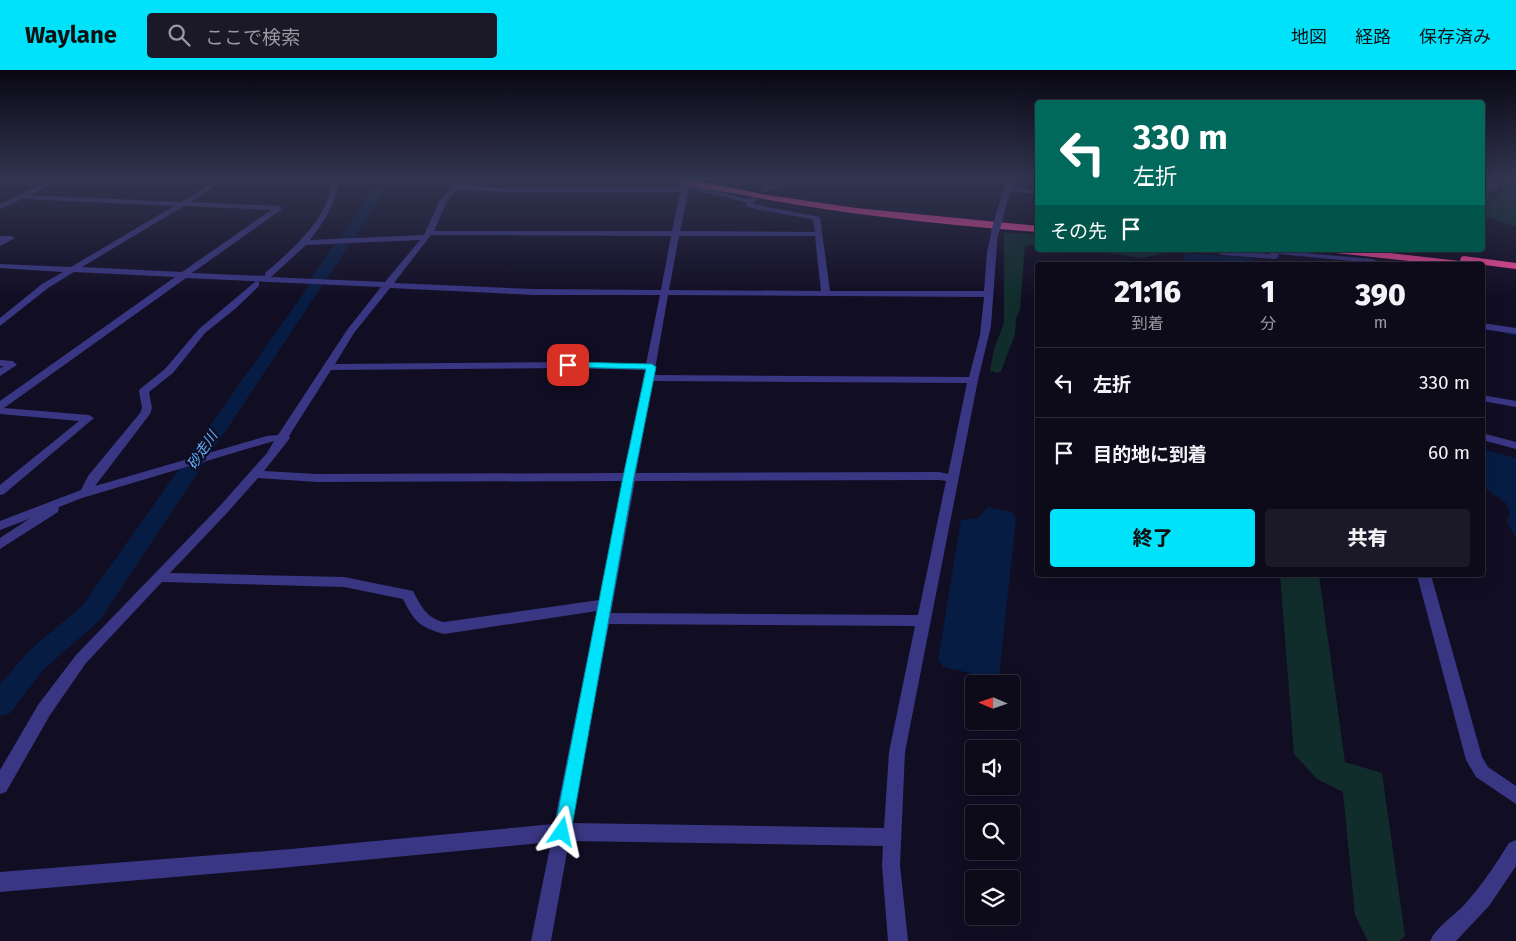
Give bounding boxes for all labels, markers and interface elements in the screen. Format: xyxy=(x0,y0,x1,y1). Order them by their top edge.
search box xyxy=(147,13,497,58)
text: Waylane xyxy=(25,21,117,49)
icon: search xyxy=(165,21,193,49)
text: ここで検索 xyxy=(205,26,300,49)
text: 地図 xyxy=(1291,26,1327,48)
text: 経路 xyxy=(1355,26,1391,48)
text: 保存済み xyxy=(1419,26,1491,48)
text: 330 m xyxy=(1133,116,1228,158)
icon: left xyxy=(1050,120,1115,185)
text: 左折 xyxy=(1133,163,1177,190)
icon: arrive xyxy=(1117,215,1145,243)
text: その先 xyxy=(1050,220,1107,243)
text: 21:16 xyxy=(1114,274,1181,310)
text: 1 xyxy=(1261,274,1275,310)
text: 390 xyxy=(1355,277,1406,313)
text: m xyxy=(1374,313,1387,332)
text: 到着 xyxy=(1132,314,1164,333)
text: 分 xyxy=(1260,314,1276,333)
pin xyxy=(547,344,589,386)
icon: arrive xyxy=(554,351,582,379)
icon: left xyxy=(1050,369,1078,397)
text: 330 m xyxy=(1419,371,1470,394)
text: 左折 xyxy=(1093,373,1131,396)
water label: 砂走川 xyxy=(184,426,222,472)
icon: arrive xyxy=(1050,439,1078,467)
text: 60 m xyxy=(1428,441,1470,464)
text: 目的地に到着 xyxy=(1093,443,1207,466)
button: 終了 xyxy=(1050,509,1255,567)
button: 共有 xyxy=(1265,509,1470,567)
north arrow xyxy=(965,675,1020,730)
map controls xyxy=(965,675,1020,925)
button: sound xyxy=(965,740,1020,795)
position arrow xyxy=(535,805,587,857)
button: search xyxy=(965,805,1020,860)
button: layers xyxy=(965,870,1020,925)

